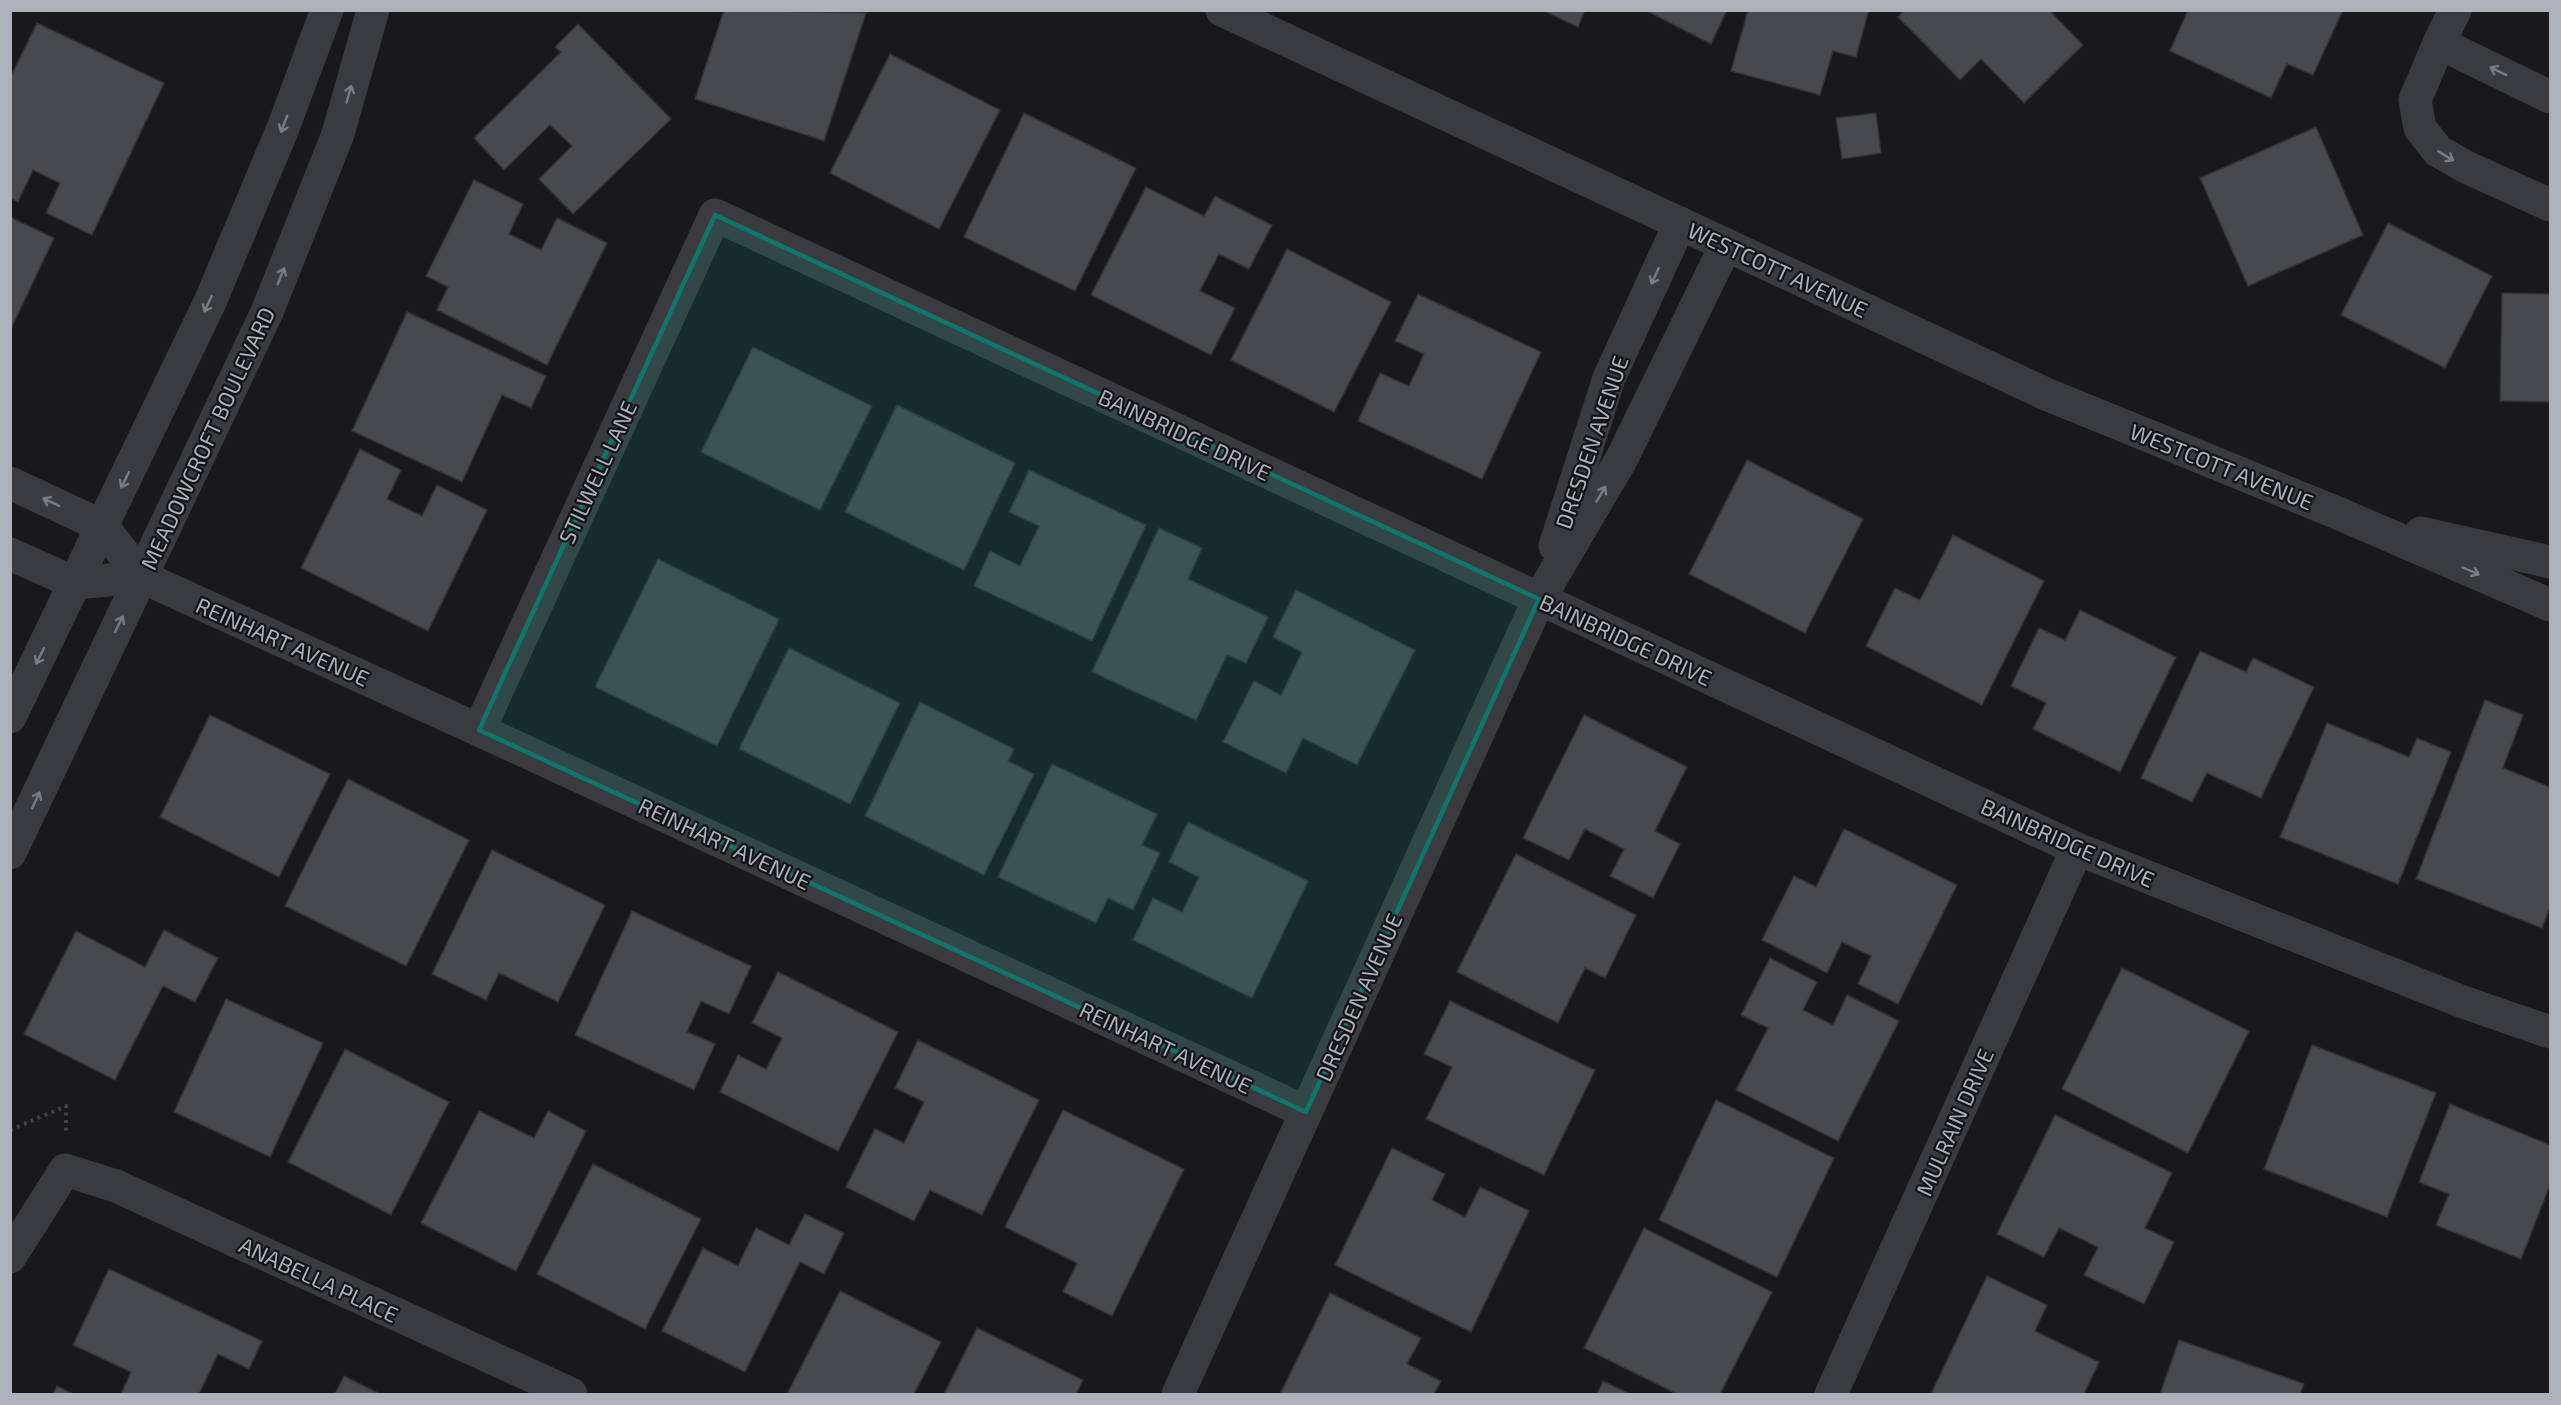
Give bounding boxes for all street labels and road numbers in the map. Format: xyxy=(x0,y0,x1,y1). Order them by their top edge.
street label: WESTCOTT AVENUE xyxy=(1684,216,1872,322)
street label: MEADOWCROFT BOULEVARD xyxy=(135,303,279,573)
street label: DRESDEN AVENUE xyxy=(1549,352,1633,532)
street label: BAINBRIDGE DRIVE xyxy=(1095,383,1275,485)
street label: STILWELL LANE xyxy=(553,397,641,547)
street label: WESTCOTT AVENUE xyxy=(2127,417,2317,515)
street label: BAINBRIDGE DRIVE xyxy=(1536,588,1716,690)
street label: REINHART AVENUE xyxy=(192,591,374,691)
street label: REINHART AVENUE xyxy=(635,792,815,894)
street label: BAINBRIDGE DRIVE xyxy=(1977,792,2159,892)
street label: DRESDEN AVENUE xyxy=(1309,909,1407,1085)
street label: REINHART AVENUE xyxy=(1076,996,1256,1098)
street label: MULRAIN DRIVE xyxy=(1910,1044,1998,1200)
street label: ANABELLA PLACE xyxy=(235,1231,403,1327)

